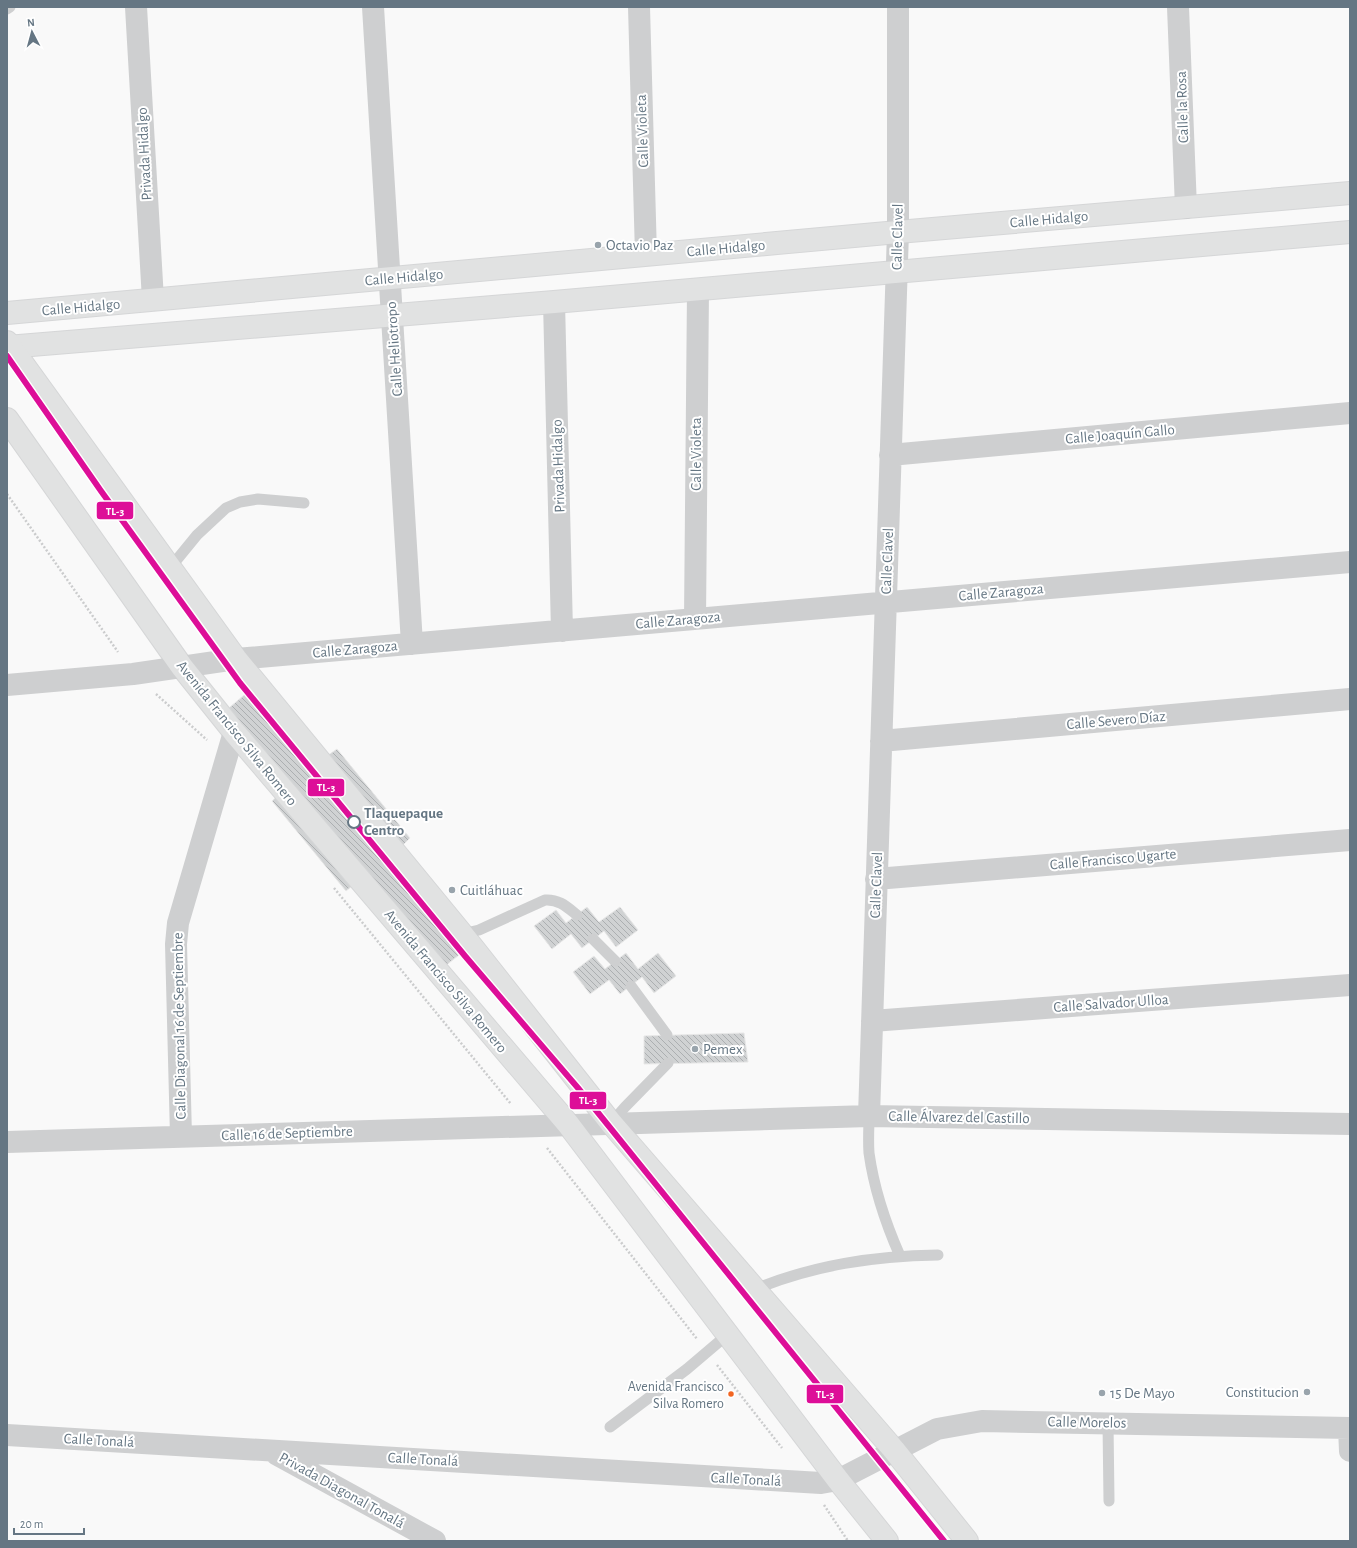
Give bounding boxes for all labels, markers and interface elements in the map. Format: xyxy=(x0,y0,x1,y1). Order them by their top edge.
north arrow xyxy=(12,12,52,52)
text: N xyxy=(27,17,35,28)
street label: Calle la Rosa xyxy=(1174,71,1191,143)
street label: Calle Violeta xyxy=(634,94,651,168)
street label: Privada Hidalgo xyxy=(135,107,154,201)
street label: Calle Clavel xyxy=(889,204,906,270)
street label: Calle Hidalgo xyxy=(1009,209,1089,230)
place label: Octavio Paz xyxy=(606,238,673,253)
street label: Calle Hidalgo xyxy=(686,238,766,259)
marker: Octavio Paz xyxy=(593,240,603,250)
street label: Calle Hidalgo xyxy=(364,267,444,288)
street label: Calle Hidalgo xyxy=(41,297,121,318)
street label: Calle Heliotropo xyxy=(384,301,405,397)
street label: Calle Violeta xyxy=(689,417,704,491)
street label: Privada Hidalgo xyxy=(549,419,568,513)
street label: Calle Joaquín Gallo xyxy=(1065,422,1175,447)
line badge: TL-3 xyxy=(96,501,134,520)
text: TL-3 xyxy=(106,506,124,517)
street label: Calle Clavel xyxy=(879,528,896,595)
street label: Calle Zaragoza xyxy=(958,581,1044,604)
street label: Calle Zaragoza xyxy=(635,609,721,632)
street label: Calle Zaragoza xyxy=(312,638,398,661)
street label: Avenida Francisco Silva Romero xyxy=(174,658,300,809)
street label: Calle Severo Díaz xyxy=(1066,709,1166,732)
line badge: TL-3 xyxy=(307,778,345,797)
text: TL-3 xyxy=(317,782,335,793)
place label: Tlaquepaque Centro xyxy=(364,806,443,838)
marker: Tlaquepaque Centro xyxy=(347,815,361,829)
street label: Calle Francisco Ugarte xyxy=(1049,846,1177,872)
street label: Calle Clavel xyxy=(868,852,885,919)
place label: Cuitláhuac xyxy=(460,883,523,898)
marker: Cuitláhuac xyxy=(447,885,457,895)
street label: Avenida Francisco Silva Romero xyxy=(381,907,510,1056)
street label: Calle Diagonal 16 de Septiembre xyxy=(170,932,189,1120)
street label: Calle Salvador Ulloa xyxy=(1053,992,1169,1015)
place label: Pemex xyxy=(703,1042,743,1057)
marker: Pemex xyxy=(690,1044,700,1054)
line badge: TL-3 xyxy=(569,1091,607,1110)
text: TL-3 xyxy=(579,1095,597,1106)
street label: Calle Álvarez del Castillo xyxy=(888,1107,1030,1126)
street label: Calle 16 de Septiembre xyxy=(221,1124,353,1143)
place label: Avenida Francisco Silva Romero xyxy=(628,1380,724,1411)
line badge: TL-3 xyxy=(806,1384,844,1404)
place label: Constitucion xyxy=(1226,1385,1299,1400)
place label: 15 De Mayo xyxy=(1110,1386,1175,1401)
marker: Constitucion xyxy=(1302,1387,1312,1397)
marker: 15 De Mayo xyxy=(1097,1388,1107,1398)
marker: Avenida Francisco Silva Romero xyxy=(726,1389,736,1399)
text: TL-3 xyxy=(816,1389,834,1400)
street label: Calle Morelos xyxy=(1048,1414,1126,1431)
street label: Calle Tonalá xyxy=(63,1431,135,1450)
street label: Privada Diagonal Tonalá xyxy=(277,1450,407,1531)
street label: Calle Tonalá xyxy=(387,1450,459,1469)
street label: Calle Tonalá xyxy=(710,1470,782,1489)
scale bar xyxy=(14,1510,84,1536)
text: 20 m xyxy=(20,1518,43,1530)

